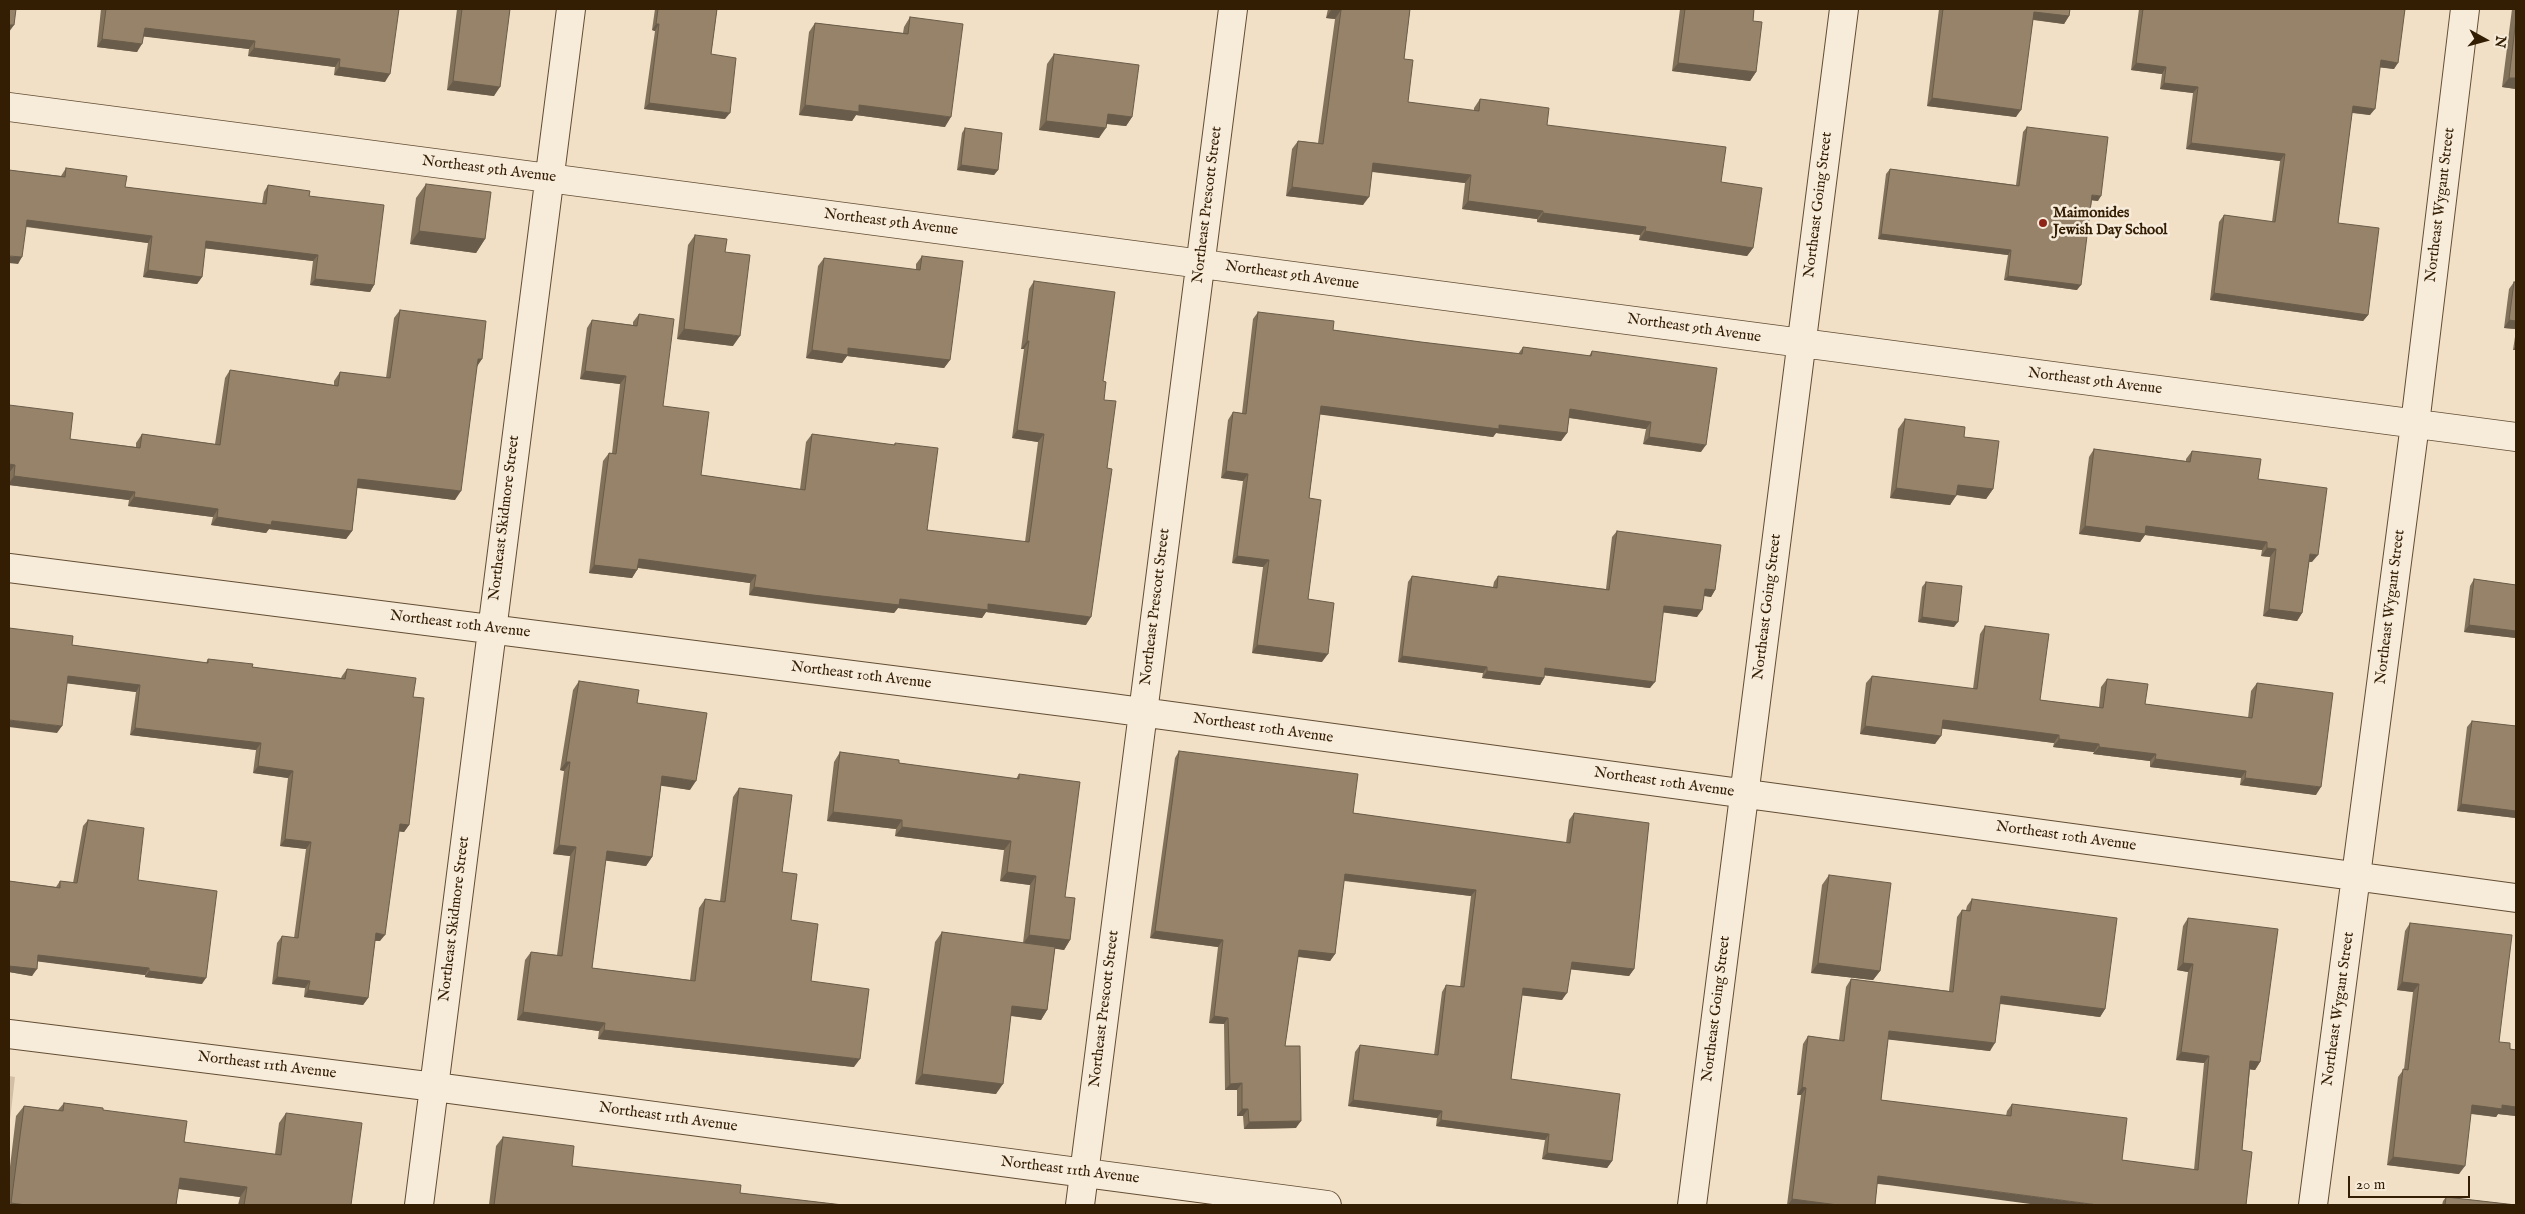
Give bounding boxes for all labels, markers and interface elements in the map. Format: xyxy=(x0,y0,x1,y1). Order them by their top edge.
north arrow xyxy=(2460,15,2510,65)
text: N xyxy=(2490,35,2510,49)
street label: Northeast Prescott Street xyxy=(1189,126,1227,284)
street label: Northeast Wygant Street xyxy=(2423,127,2459,283)
street label: Northeast Going Street xyxy=(1801,131,1837,279)
street label: Northeast 9th Avenue xyxy=(421,153,557,187)
place label: Maimonides Jewish Day School xyxy=(2053,205,2167,240)
street label: Northeast 9th Avenue xyxy=(823,206,959,240)
marker: Maimonides Jewish Day School xyxy=(2037,217,2049,229)
street label: Northeast 9th Avenue xyxy=(1224,258,1360,294)
street label: Northeast 9th Avenue xyxy=(1626,311,1762,347)
street label: Northeast 9th Avenue xyxy=(2027,365,2163,399)
street label: Northeast Skidmore Street xyxy=(486,434,524,602)
street label: Northeast Prescott Street xyxy=(1137,528,1175,686)
street label: Northeast Wygant Street xyxy=(2373,529,2409,685)
street label: Northeast Going Street xyxy=(1750,533,1786,681)
street label: Northeast 10th Avenue xyxy=(389,607,531,643)
street label: Northeast 10th Avenue xyxy=(790,658,932,694)
street label: Northeast 10th Avenue xyxy=(1192,710,1334,748)
street label: Northeast 10th Avenue xyxy=(1593,764,1735,802)
street label: Northeast 10th Avenue xyxy=(1995,818,2137,856)
street label: Northeast Skidmore Street xyxy=(436,835,474,1003)
street label: Northeast Prescott Street xyxy=(1086,930,1124,1088)
street label: Northeast Wygant Street xyxy=(2319,931,2359,1087)
street label: Northeast Going Street xyxy=(1699,935,1735,1083)
street label: Northeast 11th Avenue xyxy=(197,1049,337,1083)
street label: Northeast 11th Avenue xyxy=(598,1099,738,1137)
street label: Northeast 11th Avenue xyxy=(1000,1154,1140,1188)
scale bar xyxy=(2350,1166,2472,1198)
text: 20 m xyxy=(2356,1175,2385,1194)

